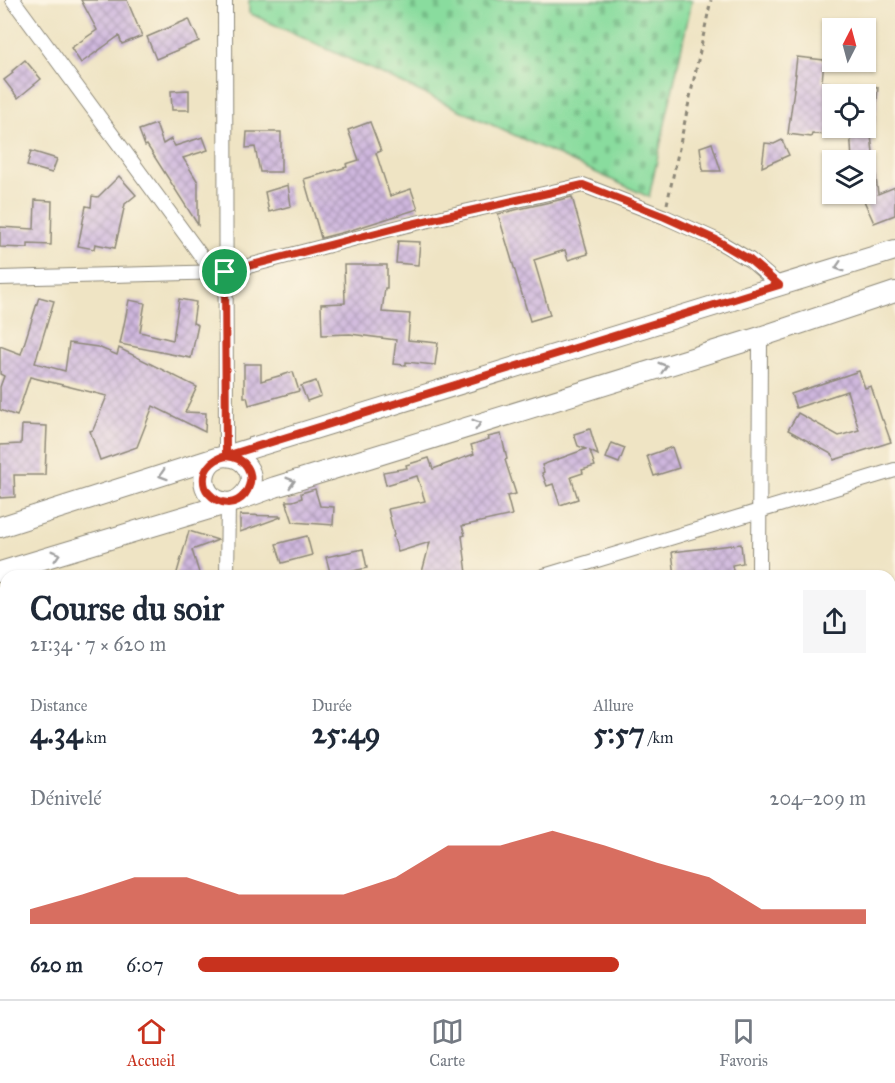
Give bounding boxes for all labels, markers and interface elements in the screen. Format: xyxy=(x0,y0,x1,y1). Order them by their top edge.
north arrow xyxy=(822,18,876,72)
map controls xyxy=(822,18,876,204)
button: locate xyxy=(822,84,876,138)
button: layers xyxy=(822,150,876,204)
pin xyxy=(199,246,250,297)
icon: arrive xyxy=(208,255,241,288)
one-way arrow xyxy=(834,260,845,272)
one-way arrow xyxy=(657,361,668,374)
one-way arrow xyxy=(471,419,482,432)
one-way arrow xyxy=(158,468,169,480)
one-way arrow xyxy=(285,477,296,489)
one-way arrow xyxy=(50,550,61,562)
text: Course du soir xyxy=(30,589,224,629)
button: share xyxy=(803,590,866,653)
text: 21:34 · 7 × 620 m xyxy=(30,632,166,656)
text: Distance xyxy=(30,696,87,715)
text: Durée xyxy=(312,696,352,715)
text: Allure xyxy=(593,696,634,715)
text: 4.34 xyxy=(30,715,82,751)
text: 25:49 xyxy=(312,715,381,751)
text: 5:57 xyxy=(593,715,645,751)
text: km xyxy=(82,728,107,747)
text: /km xyxy=(645,728,673,747)
text: Dénivelé xyxy=(30,786,102,810)
text: 204–209 m xyxy=(770,786,866,810)
text: 620 m xyxy=(30,953,83,977)
text: 6:07 xyxy=(126,953,164,977)
tab: Accueil xyxy=(127,1015,175,1070)
tab: Carte xyxy=(429,1015,465,1070)
tab: Favoris xyxy=(719,1015,768,1070)

